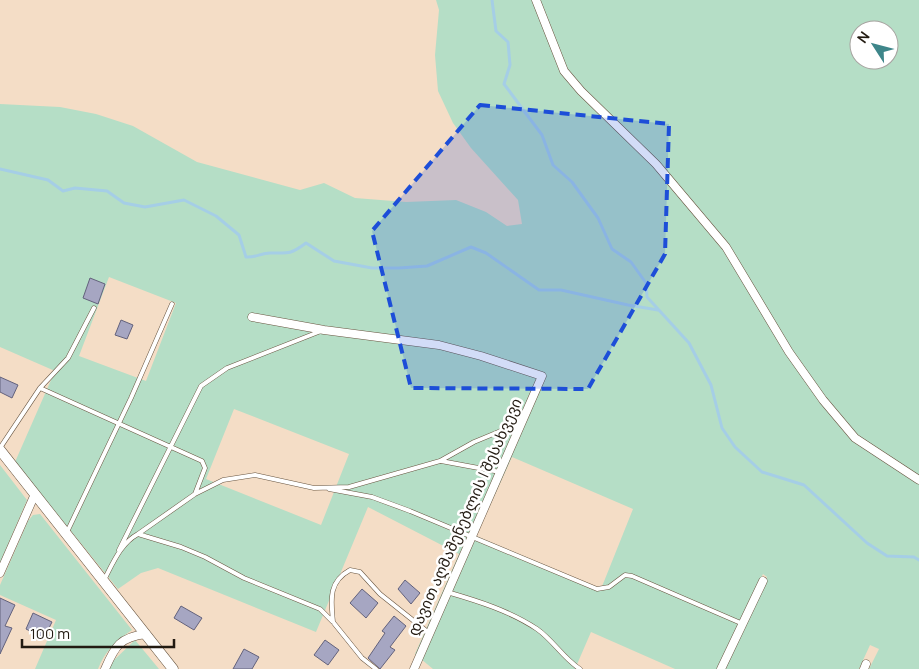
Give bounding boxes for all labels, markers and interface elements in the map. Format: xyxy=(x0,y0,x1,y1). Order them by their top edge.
north arrow xyxy=(849,20,899,70)
text: N xyxy=(852,27,874,47)
street label: დავით აღმაშენებლის I შესახვევი xyxy=(402,395,527,639)
scale bar xyxy=(22,616,175,648)
text: 100 m xyxy=(30,623,70,644)

